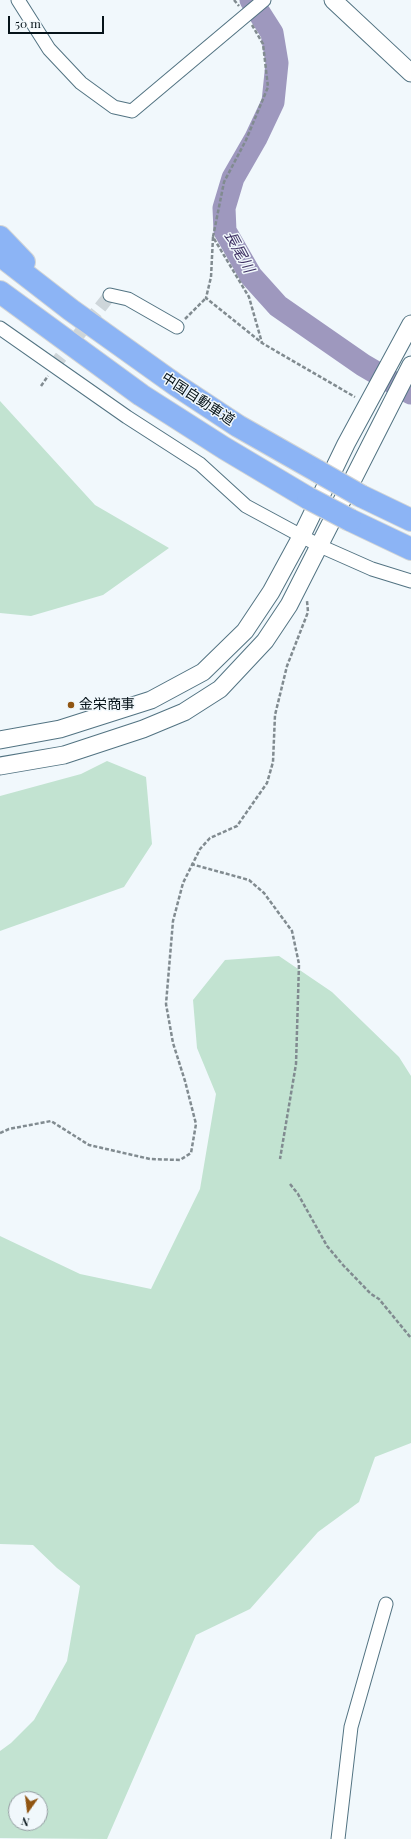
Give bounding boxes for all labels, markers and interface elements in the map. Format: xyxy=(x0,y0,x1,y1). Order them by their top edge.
scale bar xyxy=(10,8,106,34)
text: 50 m xyxy=(15,15,41,31)
water label: 長尾川 xyxy=(220,228,258,276)
street label: 中国自動車道 xyxy=(158,369,238,429)
place label: 金栄商事 xyxy=(79,697,135,713)
marker: 金栄商事 xyxy=(66,700,76,710)
north arrow xyxy=(8,1791,48,1831)
text: N xyxy=(20,1814,31,1830)

